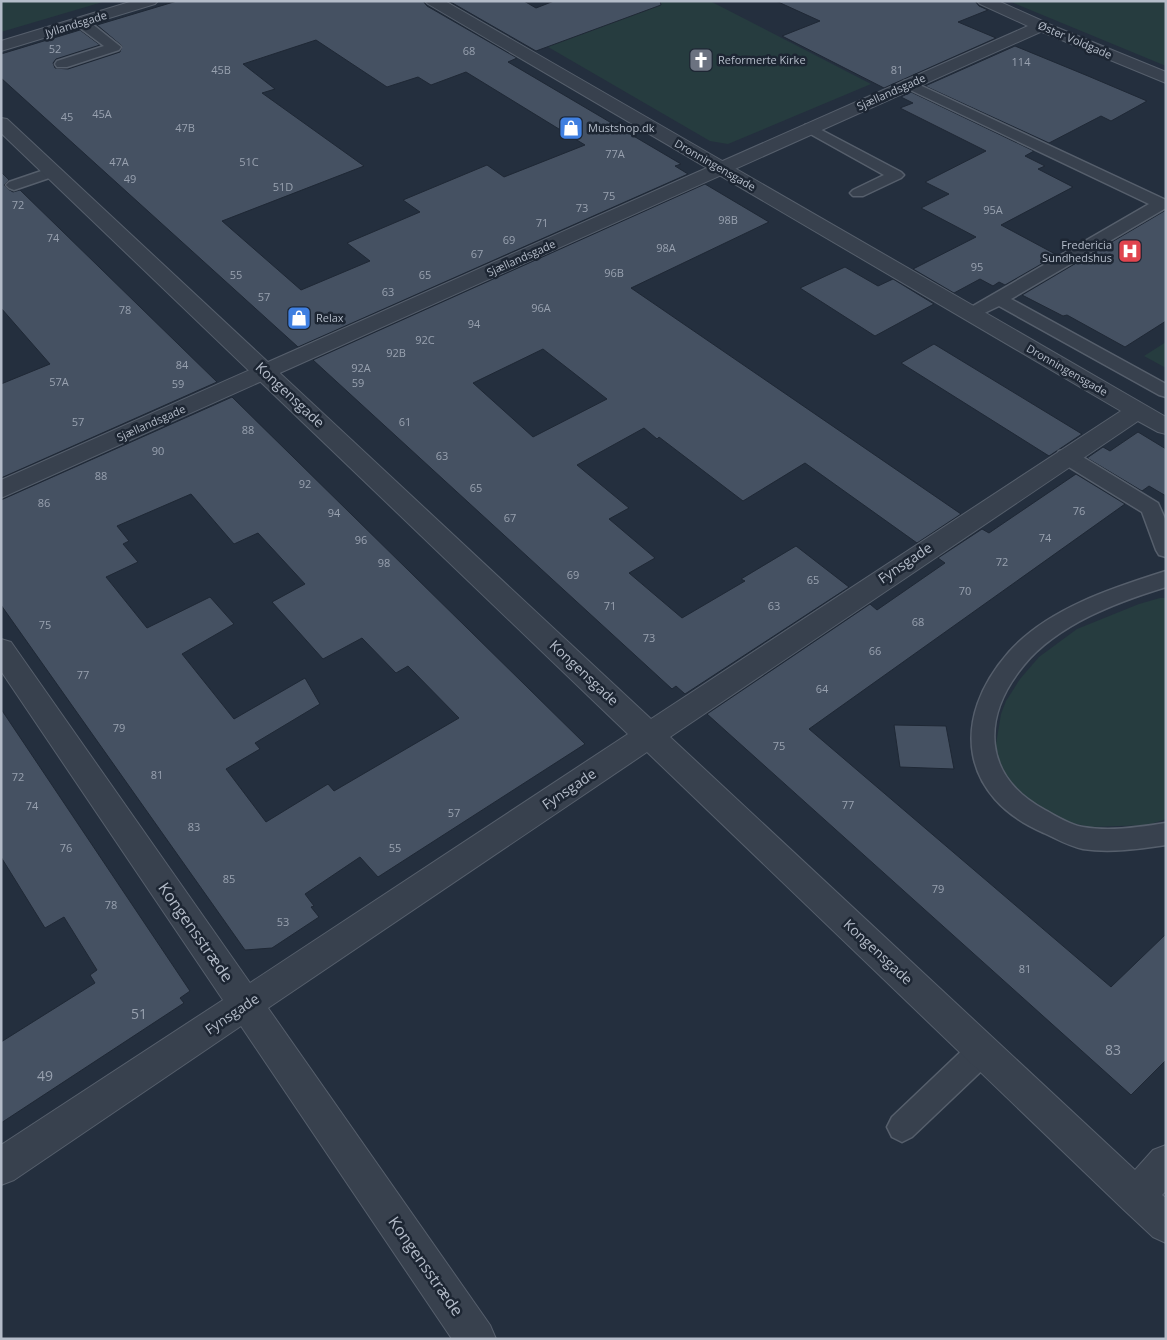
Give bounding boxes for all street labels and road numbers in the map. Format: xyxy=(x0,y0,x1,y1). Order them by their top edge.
street label: Jyllandsgade xyxy=(42,7,109,40)
street label: Øster Voldgade xyxy=(1036,17,1114,62)
street label: Sjællandsgade xyxy=(854,70,927,113)
street label: Dronningensgade xyxy=(672,135,759,194)
street label: Sjællandsgade xyxy=(484,236,557,279)
street label: Dronningensgade xyxy=(1024,340,1111,399)
street label: Kongensgade xyxy=(252,358,329,432)
street label: Sjællandsgade xyxy=(114,401,187,444)
street label: Fynsgade xyxy=(874,537,936,588)
street label: Kongensgade xyxy=(546,636,623,710)
street label: Fynsgade xyxy=(538,763,600,814)
street label: Kongensstræde xyxy=(153,878,239,986)
street label: Kongensgade xyxy=(840,915,917,989)
street label: Fynsgade xyxy=(201,988,263,1039)
street label: Kongensstræde xyxy=(383,1212,469,1320)

